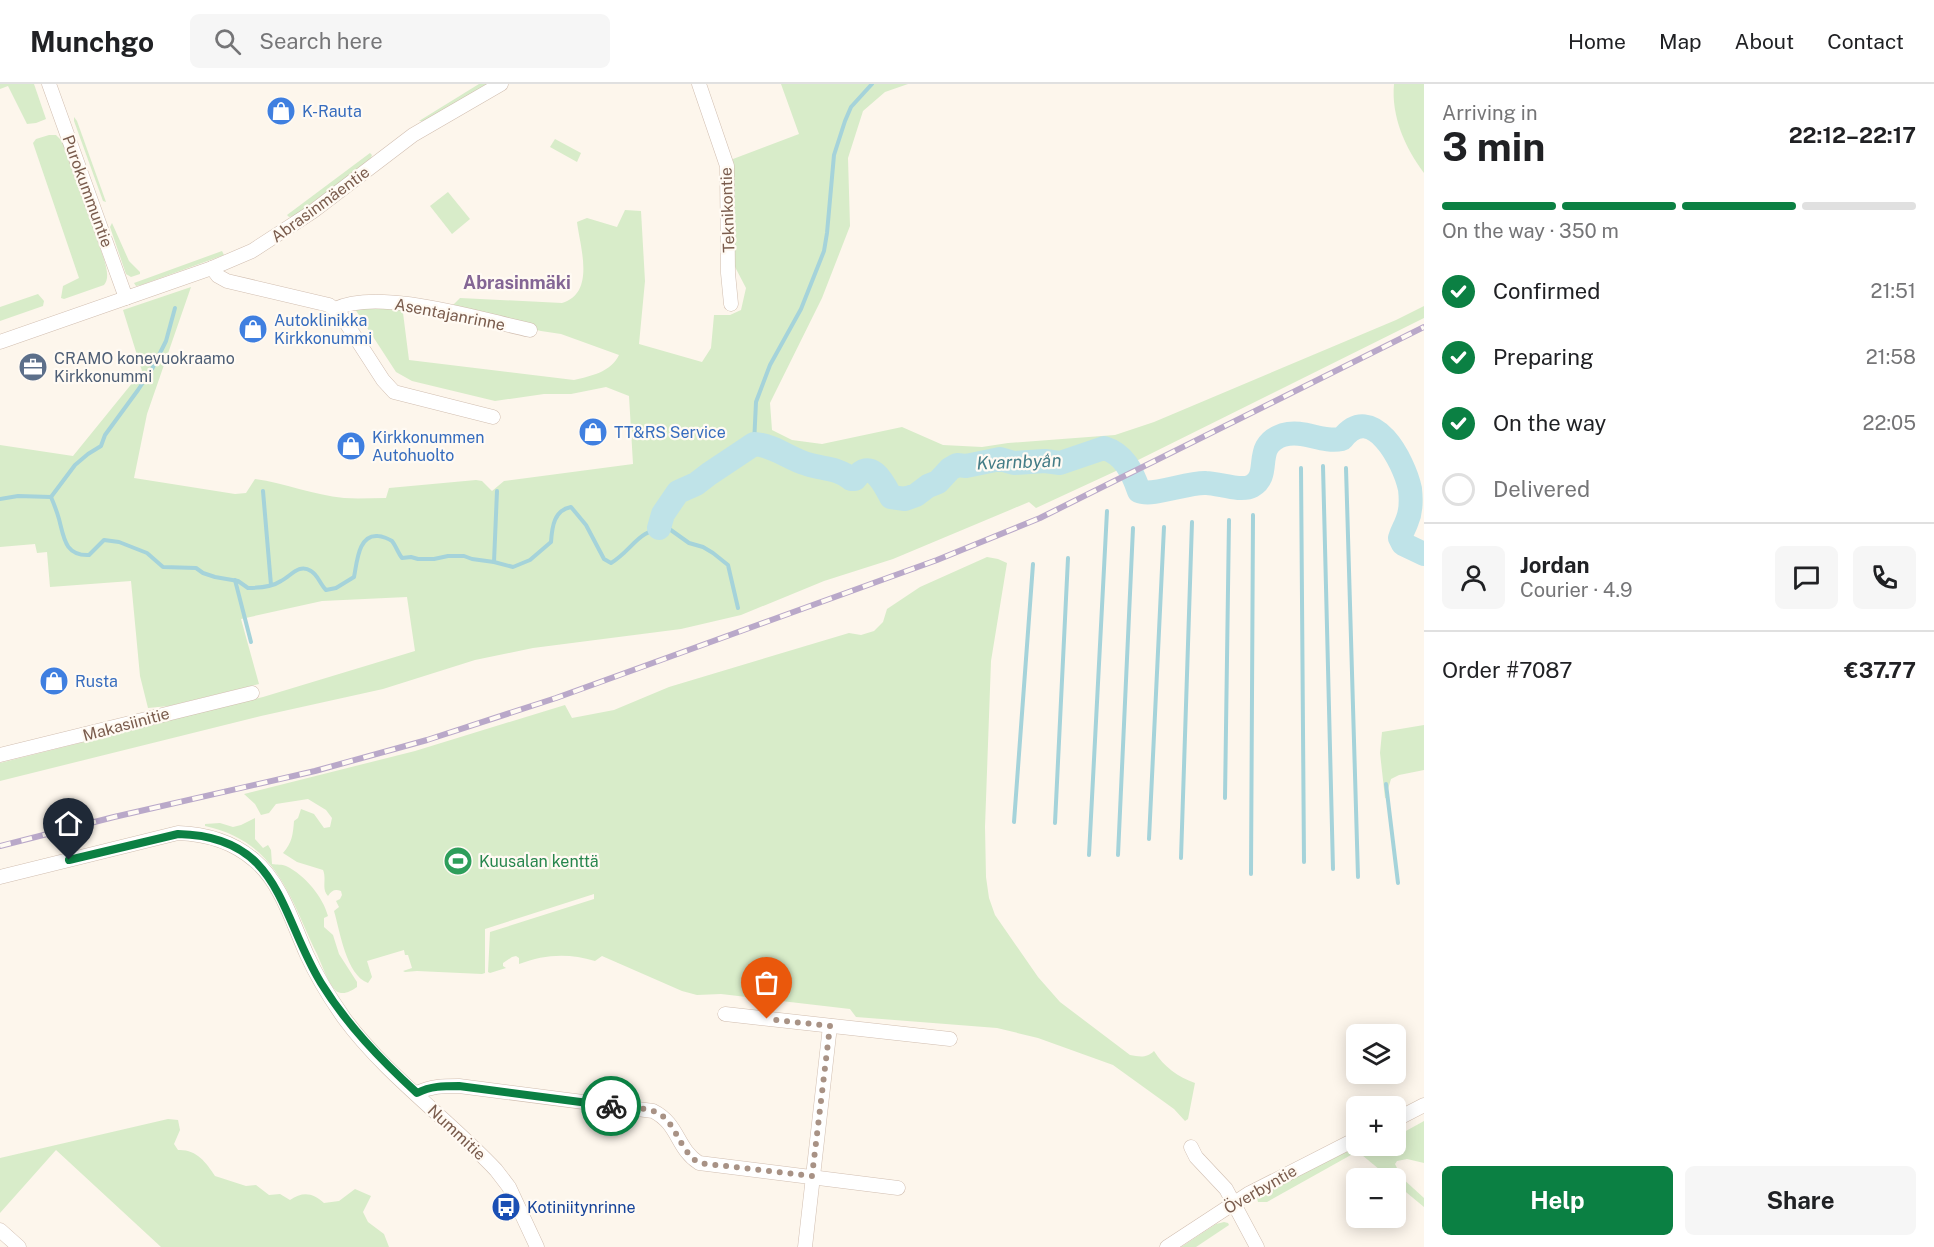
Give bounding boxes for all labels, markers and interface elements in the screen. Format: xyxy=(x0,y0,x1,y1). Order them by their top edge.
search box xyxy=(190,14,610,68)
text: Munchgo xyxy=(30,25,154,58)
icon: search xyxy=(211,25,244,58)
text: Search here xyxy=(259,28,383,54)
text: Home xyxy=(1568,29,1626,54)
text: Map xyxy=(1659,29,1702,54)
text: About xyxy=(1735,29,1794,54)
text: Contact xyxy=(1827,29,1904,54)
shop icon: K-Rauta xyxy=(265,95,297,127)
text: Arriving in xyxy=(1442,101,1537,125)
place label: K-Rauta xyxy=(302,102,362,121)
text: 22:12–22:17 xyxy=(1789,122,1916,148)
text: 3 min xyxy=(1442,124,1545,170)
street label: Purokummuntie xyxy=(58,132,117,250)
street label: Abrasinmäentie xyxy=(267,162,373,246)
street label: Teknikontie xyxy=(717,167,738,253)
text: On the way · 350 m xyxy=(1442,219,1619,243)
district label: Abrasinmäki xyxy=(463,272,571,293)
icon: check xyxy=(1442,275,1475,308)
text: Confirmed xyxy=(1493,278,1600,304)
text: 21:51 xyxy=(1870,279,1916,303)
street label: Asentajanrinne xyxy=(393,294,507,335)
place label: Autoklinikka Kirkkonummi xyxy=(274,311,372,348)
shop icon: Autoklinikka Kirkkonummi xyxy=(237,313,269,345)
icon: check xyxy=(1442,341,1475,374)
text: Preparing xyxy=(1493,344,1594,370)
text: 21:58 xyxy=(1866,345,1916,369)
place label: CRAMO konevuokraamo Kirkkonummi xyxy=(54,349,235,386)
office icon: CRAMO konevuokraamo Kirkkonummi xyxy=(17,351,49,383)
icon: check xyxy=(1442,407,1475,440)
text: On the way xyxy=(1493,410,1606,436)
text: 22:05 xyxy=(1863,411,1916,435)
shop icon: TT&RS Service xyxy=(577,416,609,448)
place label: TT&RS Service xyxy=(614,423,726,442)
place label: Kirkkonummen Autohuolto xyxy=(372,428,484,465)
shop icon: Kirkkonummen Autohuolto xyxy=(335,430,367,462)
water label: Kvarnbyån xyxy=(976,450,1062,473)
text: Delivered xyxy=(1493,476,1590,502)
button: person xyxy=(1442,546,1505,609)
button: chat xyxy=(1775,546,1838,609)
button: phone xyxy=(1853,546,1916,609)
text: Jordan xyxy=(1520,552,1589,578)
text: Courier · 4.9 xyxy=(1520,578,1632,602)
text: Order #7087 xyxy=(1442,657,1572,683)
text: €37.77 xyxy=(1844,657,1916,683)
shop icon: Rusta xyxy=(38,665,70,697)
place label: Rusta xyxy=(75,672,118,691)
street label: Makasiinitie xyxy=(81,704,172,745)
pin xyxy=(43,798,94,860)
icon: home xyxy=(52,807,85,840)
sports icon: Kuusalan kenttä xyxy=(442,845,474,877)
place label: Kuusalan kenttä xyxy=(479,852,599,871)
pin xyxy=(741,957,792,1019)
icon: bag xyxy=(750,966,783,999)
map controls xyxy=(1346,1024,1406,1228)
button: layers xyxy=(1346,1024,1406,1084)
courier xyxy=(581,1076,641,1136)
icon: bike xyxy=(595,1090,628,1123)
button: + xyxy=(1346,1096,1406,1156)
street label: Nummitie xyxy=(424,1101,490,1164)
street label: Överbyntie xyxy=(1220,1160,1300,1218)
button: Help xyxy=(1442,1166,1673,1235)
button: Share xyxy=(1685,1166,1916,1235)
button: − xyxy=(1346,1168,1406,1228)
bus stop icon: Kotiniitynrinne xyxy=(490,1191,522,1223)
place label: Kotiniitynrinne xyxy=(527,1198,636,1217)

